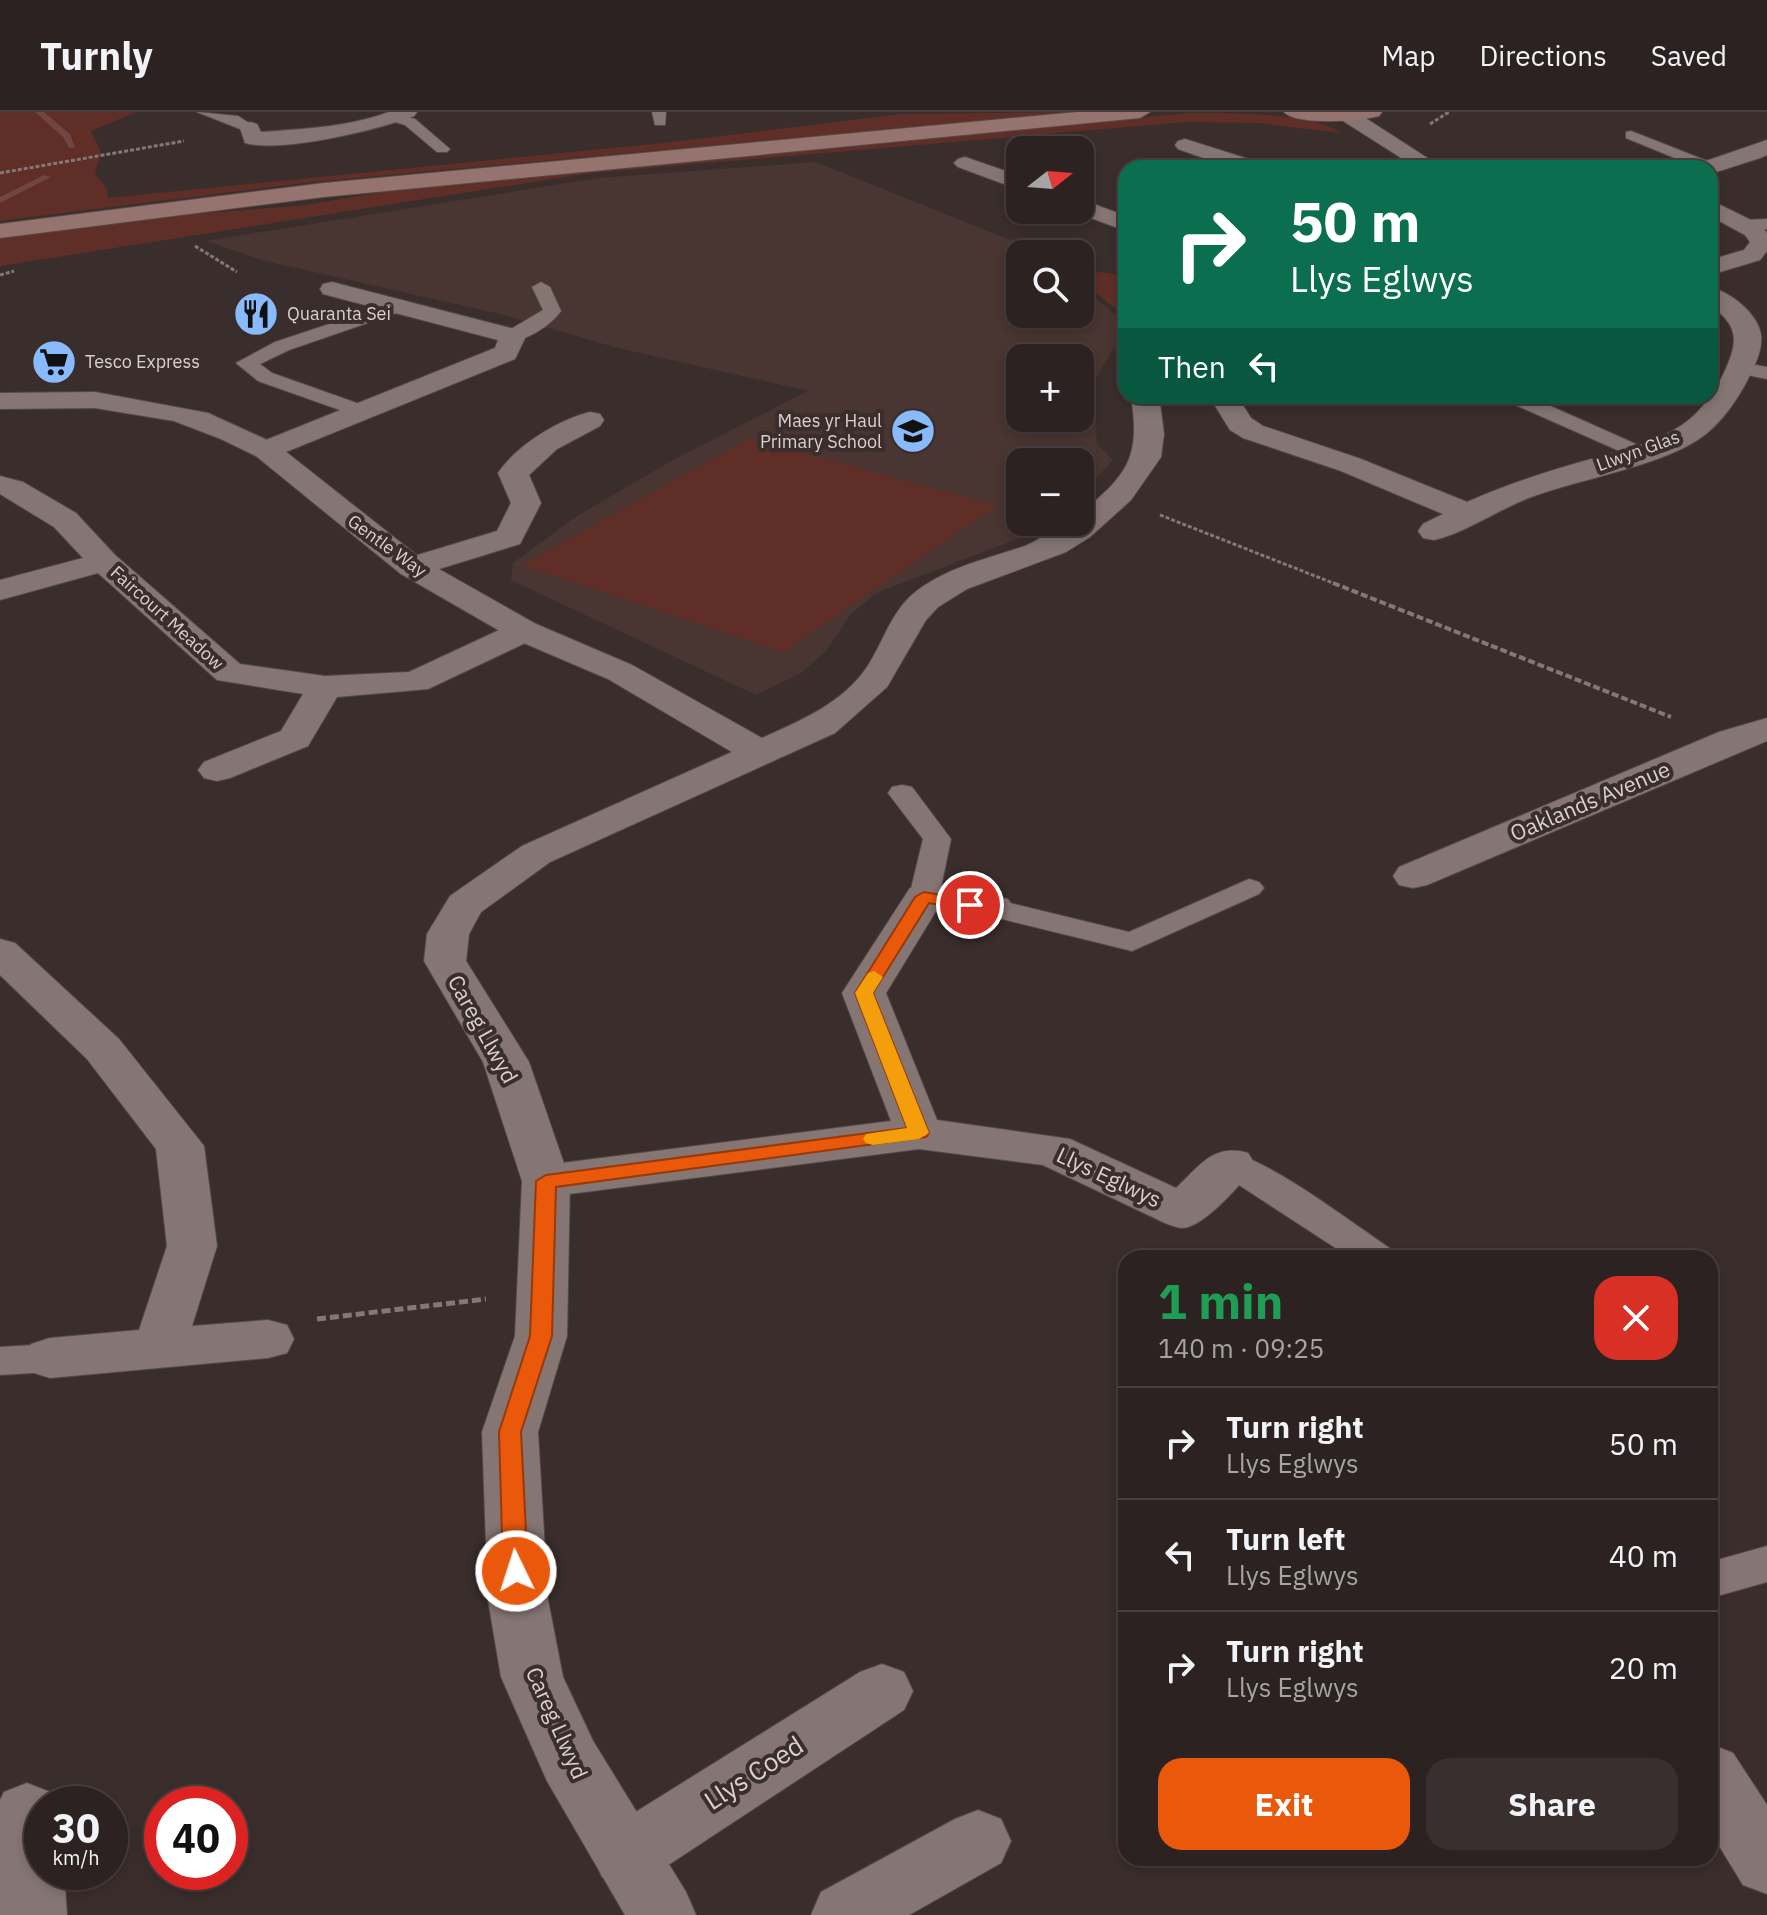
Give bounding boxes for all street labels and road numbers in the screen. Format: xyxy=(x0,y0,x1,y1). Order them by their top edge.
street label: Llwyn Glas xyxy=(1593,425,1683,476)
street label: Gentle Way xyxy=(343,509,431,582)
street label: Faircourt Meadow xyxy=(106,561,229,675)
street label: Oaklands Avenue xyxy=(1505,754,1674,847)
street label: Careg Llwyd xyxy=(442,969,525,1088)
street label: Llys Eglwys xyxy=(1052,1140,1166,1213)
street label: Careg Llwyd xyxy=(520,1662,595,1783)
street label: Llys Coed xyxy=(697,1728,810,1817)

